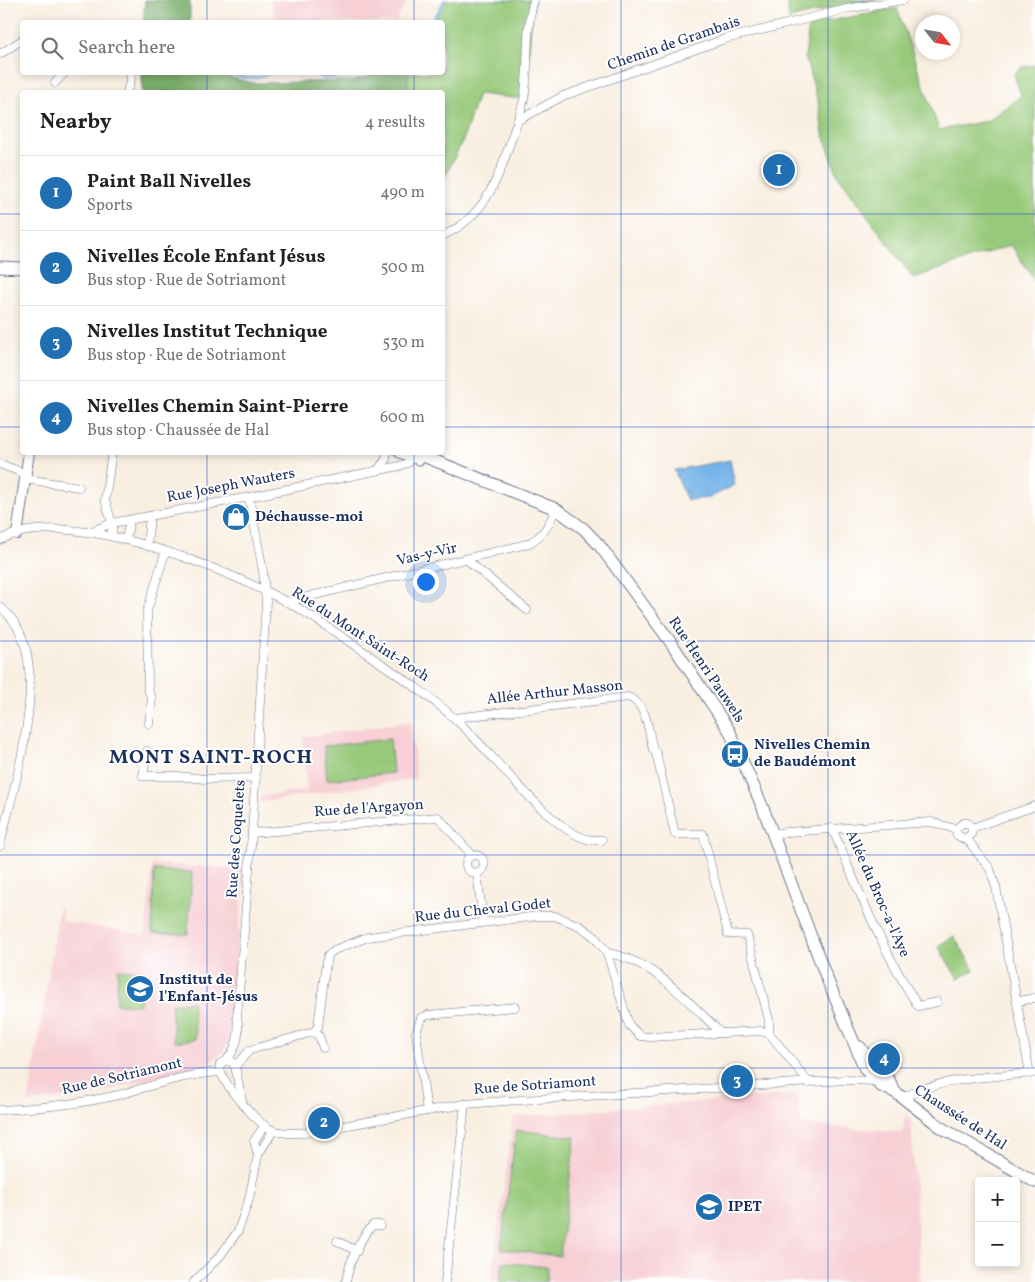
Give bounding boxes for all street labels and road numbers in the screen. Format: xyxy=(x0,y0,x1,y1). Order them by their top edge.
street label: Chemin de Grambais xyxy=(605,11,743,77)
street label: Rue Joseph Wauters xyxy=(165,463,297,509)
street label: Vas-y-Vir xyxy=(395,538,459,572)
street label: Rue du Mont Saint-Roch xyxy=(287,582,433,688)
street label: Rue Henri Pauwels xyxy=(663,613,749,727)
street label: Allée Arthur Masson xyxy=(486,675,624,711)
street label: Rue des Coquelets xyxy=(222,779,252,899)
street label: Rue de l'Argayon xyxy=(314,795,425,823)
street label: Allée du Broc-a-l'Aye xyxy=(839,827,915,961)
street label: Rue du Cheval Godet xyxy=(414,893,552,929)
street label: Rue de Sotriamont xyxy=(60,1053,184,1101)
street label: Rue de Sotriamont xyxy=(473,1071,597,1101)
street label: Chaussée de Hal xyxy=(910,1080,1010,1156)

